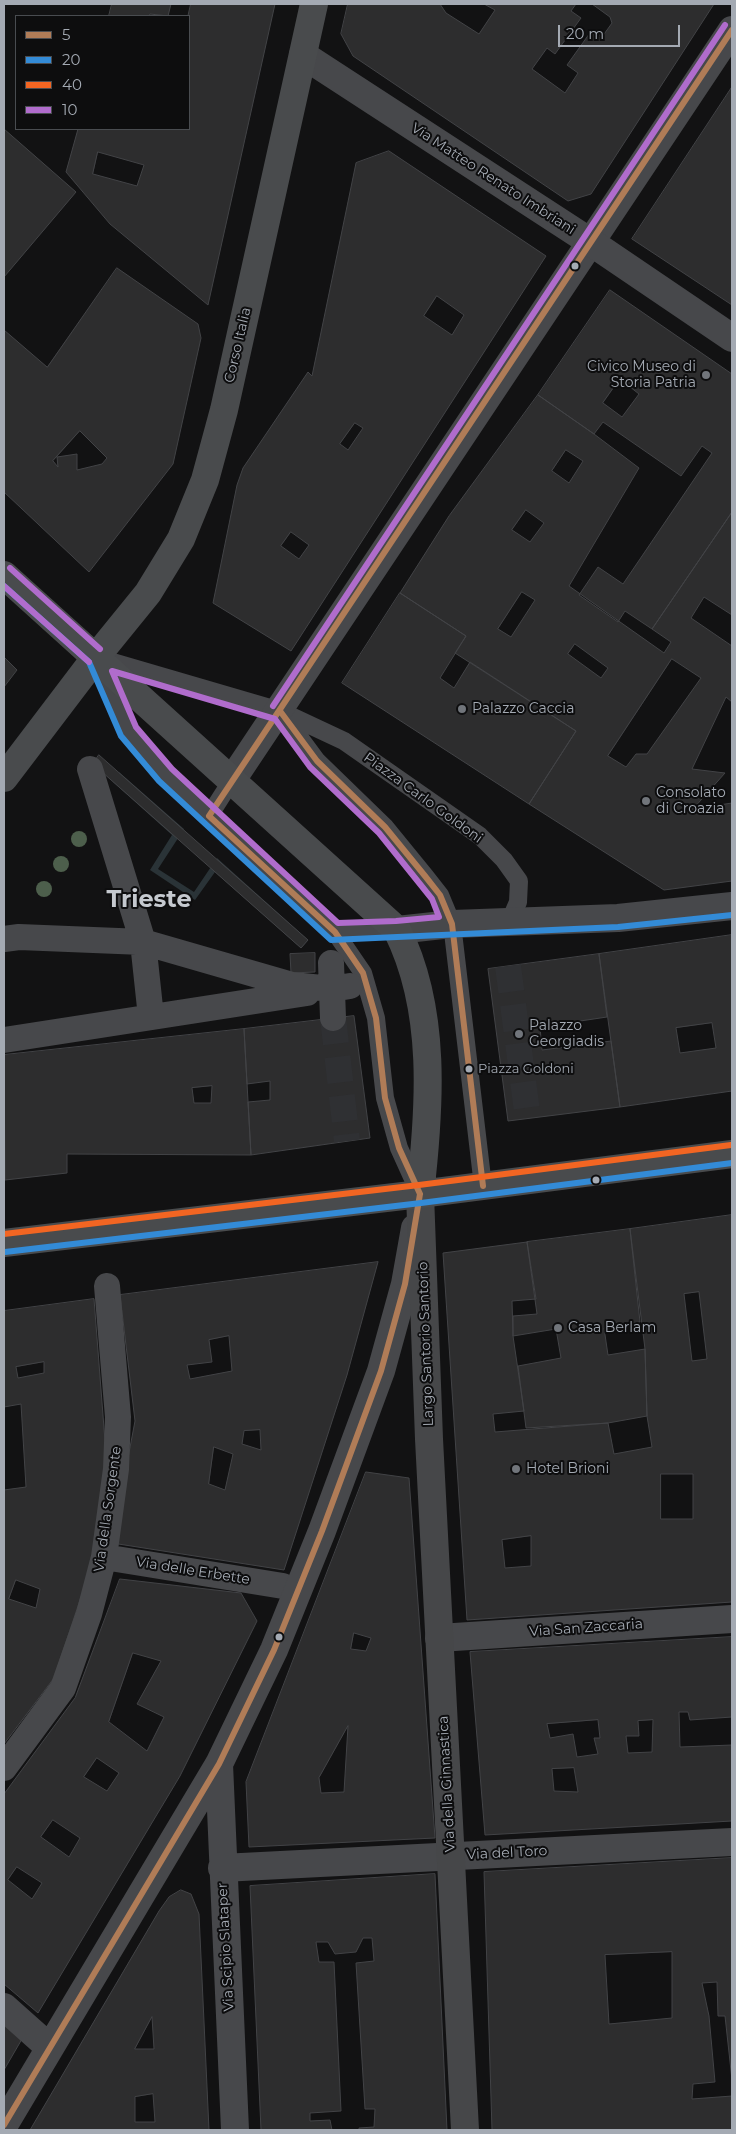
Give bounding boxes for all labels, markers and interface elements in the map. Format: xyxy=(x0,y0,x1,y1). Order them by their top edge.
legend xyxy=(15,15,190,130)
scale bar xyxy=(561,15,684,47)
text: 20 m xyxy=(566,24,604,43)
text: 5 xyxy=(62,25,71,44)
text: 20 xyxy=(62,50,80,69)
text: 40 xyxy=(62,75,82,94)
text: 10 xyxy=(62,100,77,119)
street label: Via Matteo Renato Imbriani xyxy=(408,120,578,238)
unlabelled marker xyxy=(570,261,580,271)
street label: Corso Italia xyxy=(221,306,255,384)
place label: Civico Museo di Storia Patria xyxy=(587,359,696,392)
marker: Civico Museo di Storia Patria xyxy=(700,369,712,381)
place label: Palazzo Caccia xyxy=(472,701,574,717)
marker: Palazzo Caccia xyxy=(456,703,468,715)
street label: Piazza Carlo Goldoni xyxy=(360,749,486,847)
place label: Consolato di Croazia xyxy=(656,785,726,818)
marker: Consolato di Croazia xyxy=(640,795,652,807)
district label: Trieste xyxy=(106,886,192,914)
place label: Palazzo Georgiadis xyxy=(529,1018,604,1050)
marker: Palazzo Georgiadis xyxy=(513,1028,525,1040)
place label: Piazza Goldoni xyxy=(478,1061,574,1077)
marker: Piazza Goldoni xyxy=(464,1064,474,1074)
unlabelled marker xyxy=(591,1175,601,1185)
street label: Largo Santorio Santorio xyxy=(415,1261,437,1427)
place label: Casa Berlam xyxy=(568,1320,656,1336)
marker: Casa Berlam xyxy=(552,1322,564,1334)
street label: Via della Sorgente xyxy=(91,1445,125,1573)
place label: Hotel Brioni xyxy=(526,1461,609,1477)
marker: Hotel Brioni xyxy=(510,1463,522,1475)
street label: Via delle Erbette xyxy=(135,1554,251,1588)
street label: Via San Zaccaria xyxy=(529,1616,643,1640)
unlabelled marker xyxy=(274,1632,284,1642)
street label: Via della Ginnastica xyxy=(435,1715,459,1853)
street label: Via del Toro xyxy=(466,1842,548,1864)
street label: Via Scipio Slataper xyxy=(214,1882,238,2012)

